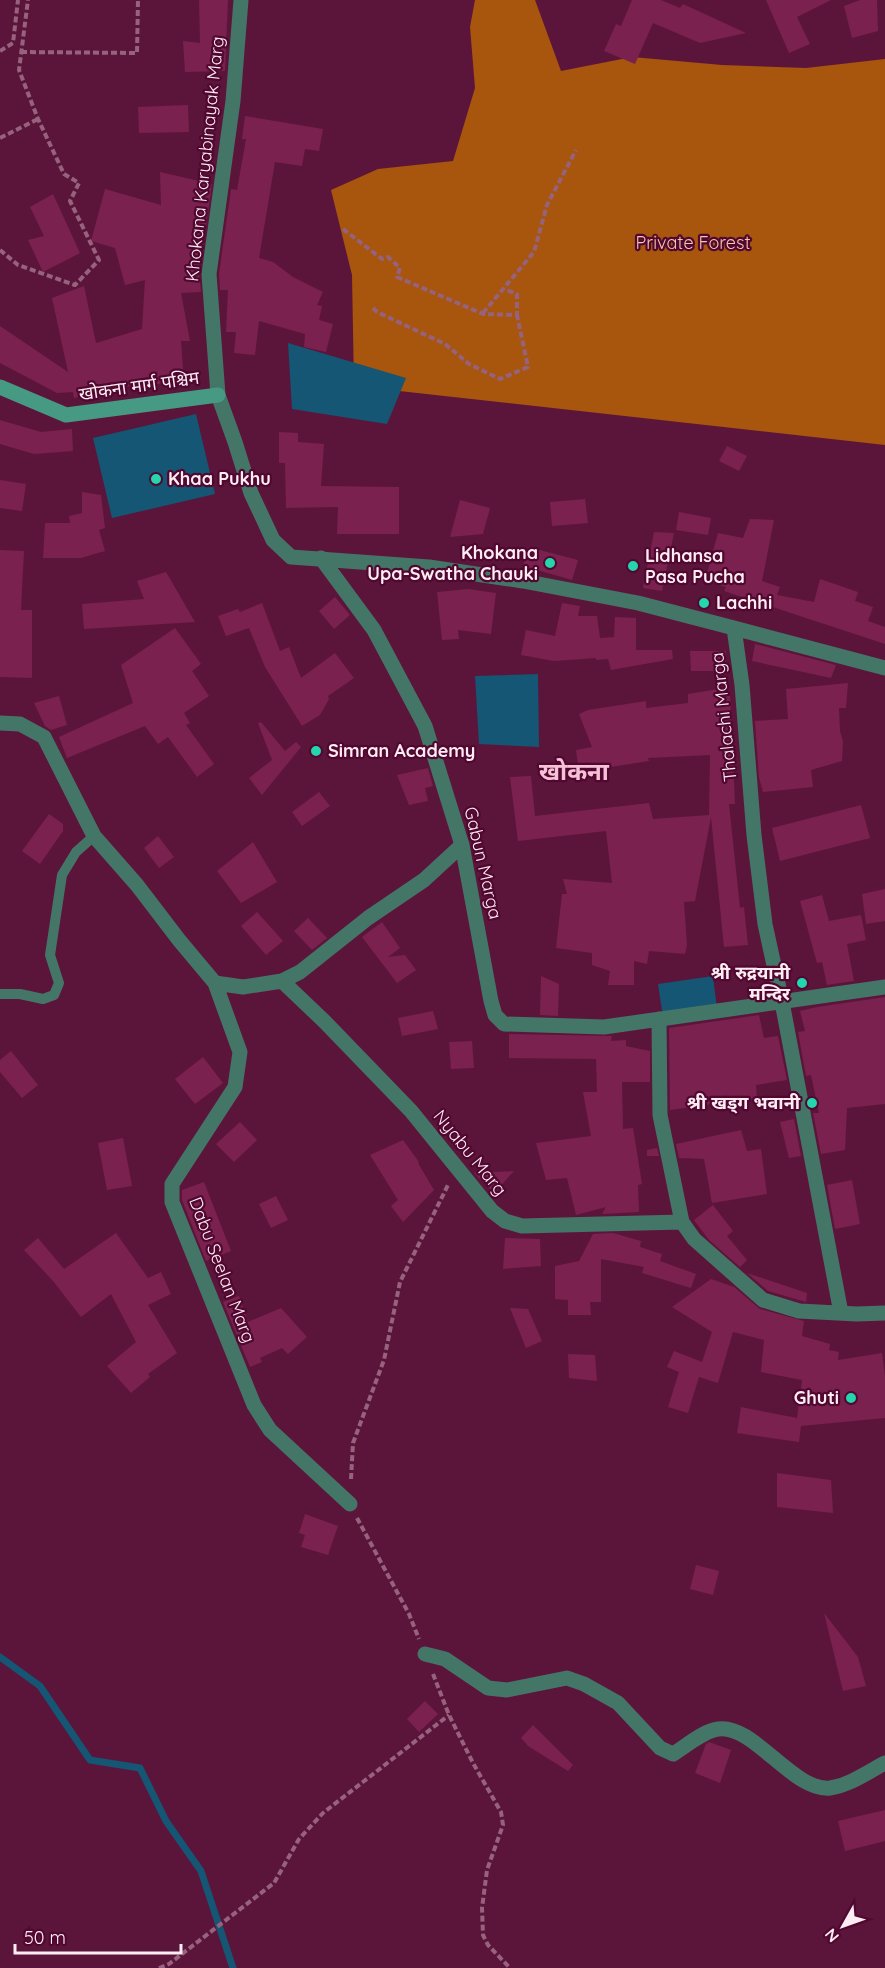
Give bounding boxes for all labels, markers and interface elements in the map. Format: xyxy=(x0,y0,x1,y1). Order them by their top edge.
street label: Khokana Karyabinayak Marg xyxy=(180,35,229,283)
park label: Private Forest xyxy=(635,231,751,254)
street label: खोकना मार्ग पश्चिम xyxy=(77,365,202,405)
place label: Khaa Pukhu xyxy=(168,467,271,490)
marker: Khaa Pukhu xyxy=(149,472,163,486)
place label: Khokana Upa-Swatha Chauki xyxy=(367,541,538,585)
place label: Lidhansa Pasa Pucha xyxy=(645,544,745,588)
marker: Khokana Upa-Swatha Chauki xyxy=(543,556,557,570)
marker: Lidhansa Pasa Pucha xyxy=(626,559,640,573)
place label: Lachhi xyxy=(716,591,772,614)
marker: Lachhi xyxy=(697,596,711,610)
street label: Thalachi Marga xyxy=(705,651,742,783)
place label: Simran Academy xyxy=(328,739,475,762)
marker: Simran Academy xyxy=(309,744,323,758)
district label: खोकना xyxy=(539,756,610,786)
street label: Gabun Marga xyxy=(459,804,508,921)
place label: श्री रुद्रयानी मन्दिर xyxy=(711,961,791,1005)
marker: श्री रुद्रयानी मन्दिर xyxy=(795,976,809,990)
place label: श्री खड्ग भवानी xyxy=(687,1091,801,1114)
marker: श्री खड्ग भवानी xyxy=(805,1096,819,1110)
street label: Nyabu Marg xyxy=(429,1105,512,1200)
street label: Dabu Seelan Marg xyxy=(184,1194,261,1346)
place label: Ghuti xyxy=(794,1386,839,1409)
marker: Ghuti xyxy=(844,1391,858,1405)
north arrow xyxy=(813,1896,873,1956)
scale bar xyxy=(15,1917,182,1955)
text: N xyxy=(820,1925,843,1947)
text: 50 m xyxy=(24,1926,66,1949)

